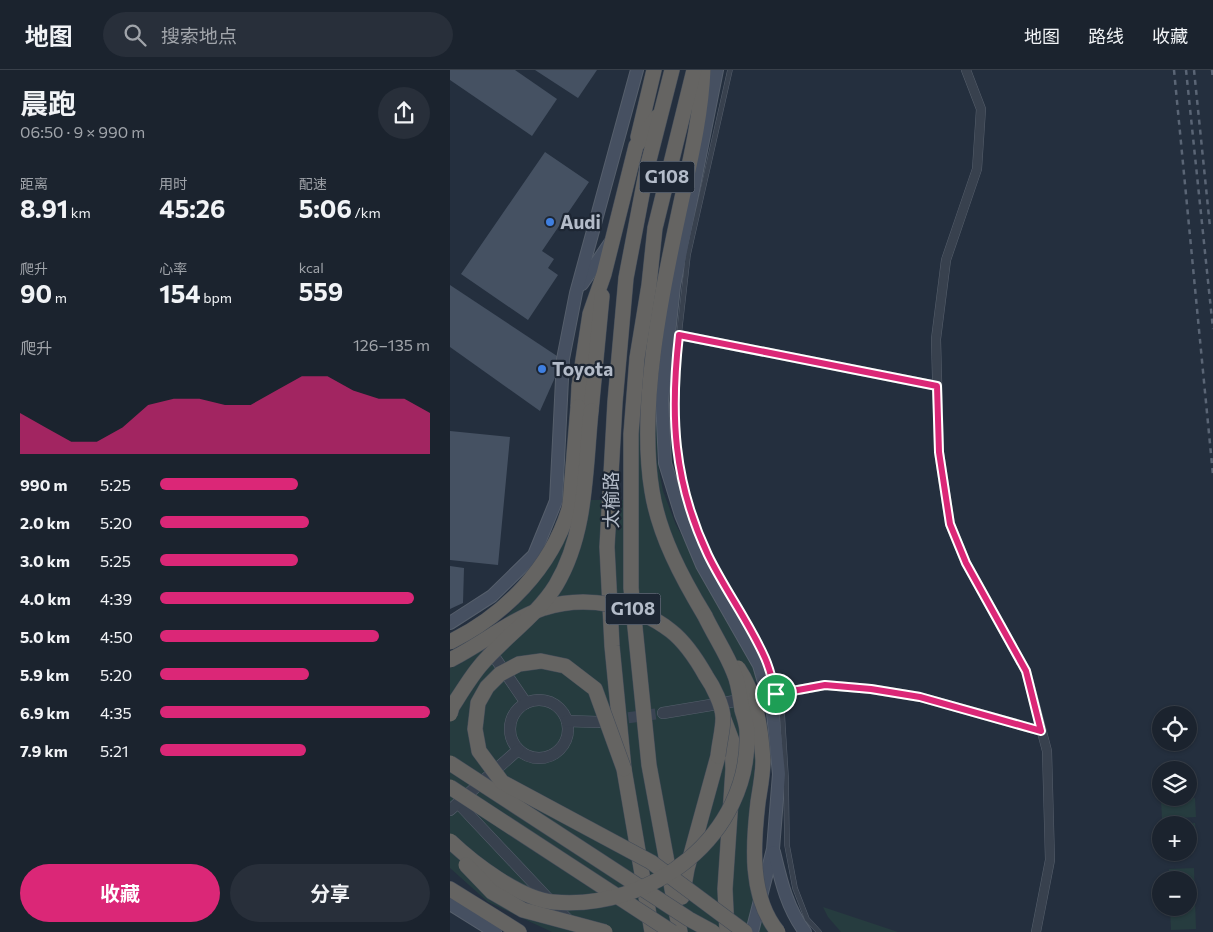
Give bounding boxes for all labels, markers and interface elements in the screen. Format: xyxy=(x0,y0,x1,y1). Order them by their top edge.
search box xyxy=(103,12,453,57)
text: 地图 xyxy=(25,21,73,50)
icon: search xyxy=(121,21,149,49)
text: 搜索地点 xyxy=(161,24,237,47)
text: 地图 xyxy=(1024,25,1060,47)
text: 路线 xyxy=(1088,25,1124,47)
text: 收藏 xyxy=(1152,25,1188,47)
text: 晨跑 xyxy=(20,86,76,120)
button: share xyxy=(378,87,430,139)
text: 06:50 · 9 × 990 m xyxy=(20,122,145,141)
road number: G108 xyxy=(640,161,694,192)
text: 距离 xyxy=(20,175,48,192)
text: 用时 xyxy=(159,175,187,192)
text: 配速 xyxy=(299,175,327,192)
text: 8.91 xyxy=(20,193,68,223)
text: 45:26 xyxy=(159,193,225,223)
text: 5:06 xyxy=(299,193,352,223)
text: km xyxy=(68,204,91,221)
text: /km xyxy=(352,204,381,221)
place label: Audi xyxy=(560,210,601,233)
marker: Audi xyxy=(544,216,556,228)
text: kcal xyxy=(299,259,324,276)
text: 爬升 xyxy=(20,260,48,277)
text: 心率 xyxy=(159,260,187,277)
text: 559 xyxy=(299,276,343,306)
text: 90 xyxy=(20,278,52,308)
text: 154 xyxy=(159,278,201,308)
text: m xyxy=(52,289,67,306)
text: bpm xyxy=(201,289,232,306)
text: 126–135 m xyxy=(353,335,430,354)
text: 爬升 xyxy=(20,338,52,357)
place label: Toyota xyxy=(552,357,613,380)
marker: Toyota xyxy=(536,363,548,375)
street label: 太榆路 xyxy=(599,471,622,529)
text: 990 m xyxy=(20,475,67,494)
text: 5:25 xyxy=(100,475,131,494)
text: 2.0 km xyxy=(20,513,70,532)
text: 5:20 xyxy=(100,513,132,532)
text: 3.0 km xyxy=(20,551,70,570)
text: 5:25 xyxy=(100,551,131,570)
text: 4.0 km xyxy=(20,589,71,608)
text: 4:39 xyxy=(100,589,132,608)
road number: G108 xyxy=(606,594,660,624)
text: 5.0 km xyxy=(20,627,70,646)
text: 4:50 xyxy=(100,627,133,646)
text: 5.9 km xyxy=(20,665,69,684)
text: 5:20 xyxy=(100,665,132,684)
pin xyxy=(755,673,797,715)
icon: arrive xyxy=(762,680,790,708)
text: 6.9 km xyxy=(20,703,70,722)
text: 4:35 xyxy=(100,703,132,722)
map controls xyxy=(1152,706,1197,916)
button: locate xyxy=(1152,706,1197,751)
text: 7.9 km xyxy=(20,741,68,760)
text: 5:21 xyxy=(100,741,129,760)
button: layers xyxy=(1152,761,1197,806)
button: + xyxy=(1152,816,1197,861)
button: 收藏 xyxy=(20,864,220,922)
button: 分享 xyxy=(230,864,430,922)
button: − xyxy=(1152,871,1197,916)

